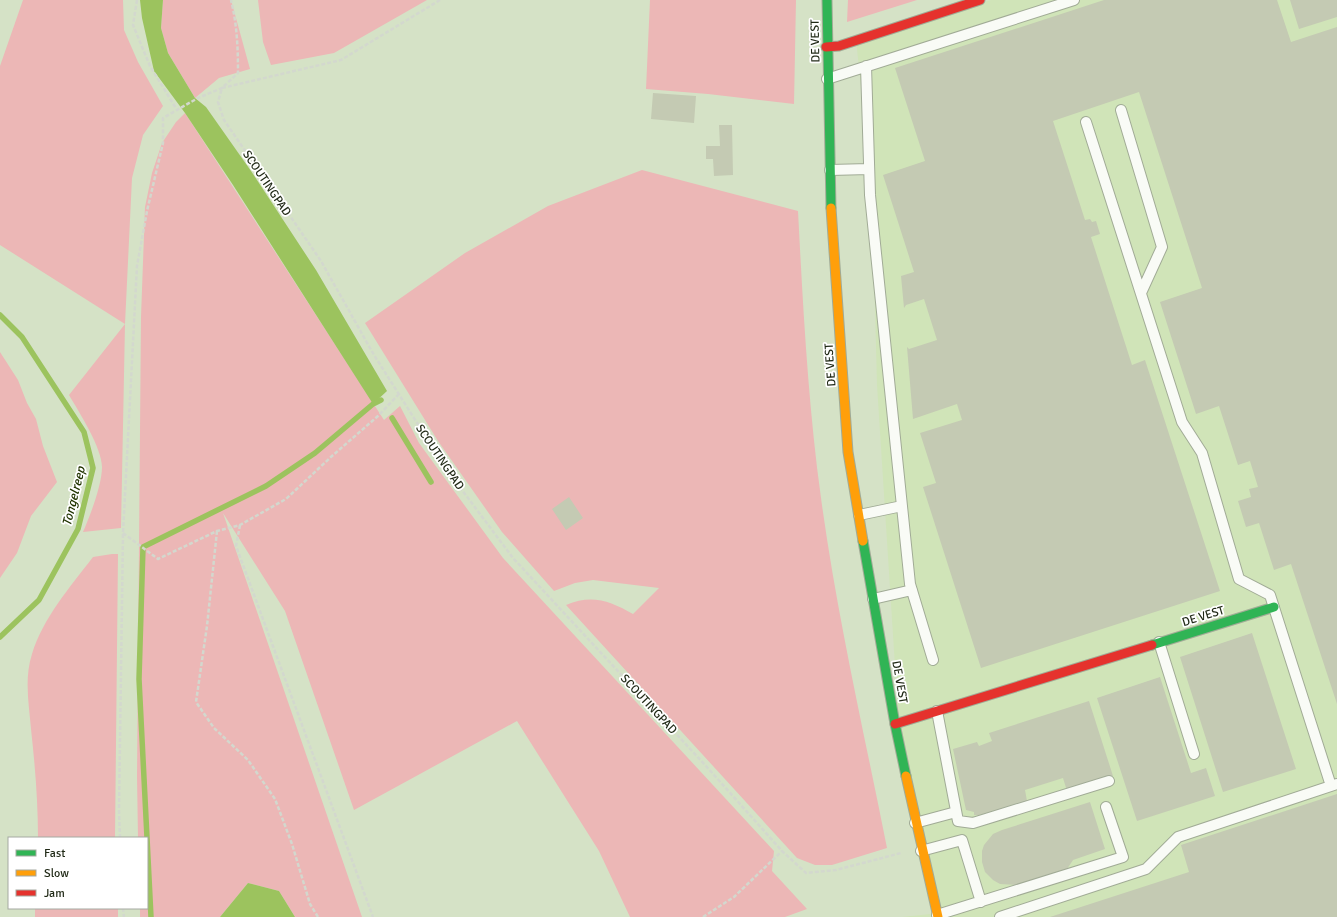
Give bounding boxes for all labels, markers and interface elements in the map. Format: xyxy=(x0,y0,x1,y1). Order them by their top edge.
street label: DE VEST xyxy=(808,19,823,63)
street label: SCOUTINGPAD xyxy=(239,147,294,219)
street label: DE VEST xyxy=(822,343,839,387)
street label: SCOUTINGPAD xyxy=(412,421,467,493)
water label: Tongelreep xyxy=(59,464,89,528)
street label: DE VEST xyxy=(1180,603,1226,630)
street label: DE VEST xyxy=(888,660,911,705)
street label: SCOUTINGPAD xyxy=(617,671,680,737)
legend xyxy=(8,837,148,909)
text: Fast xyxy=(44,846,65,861)
text: Slow xyxy=(44,866,69,881)
text: Jam xyxy=(44,886,65,901)

